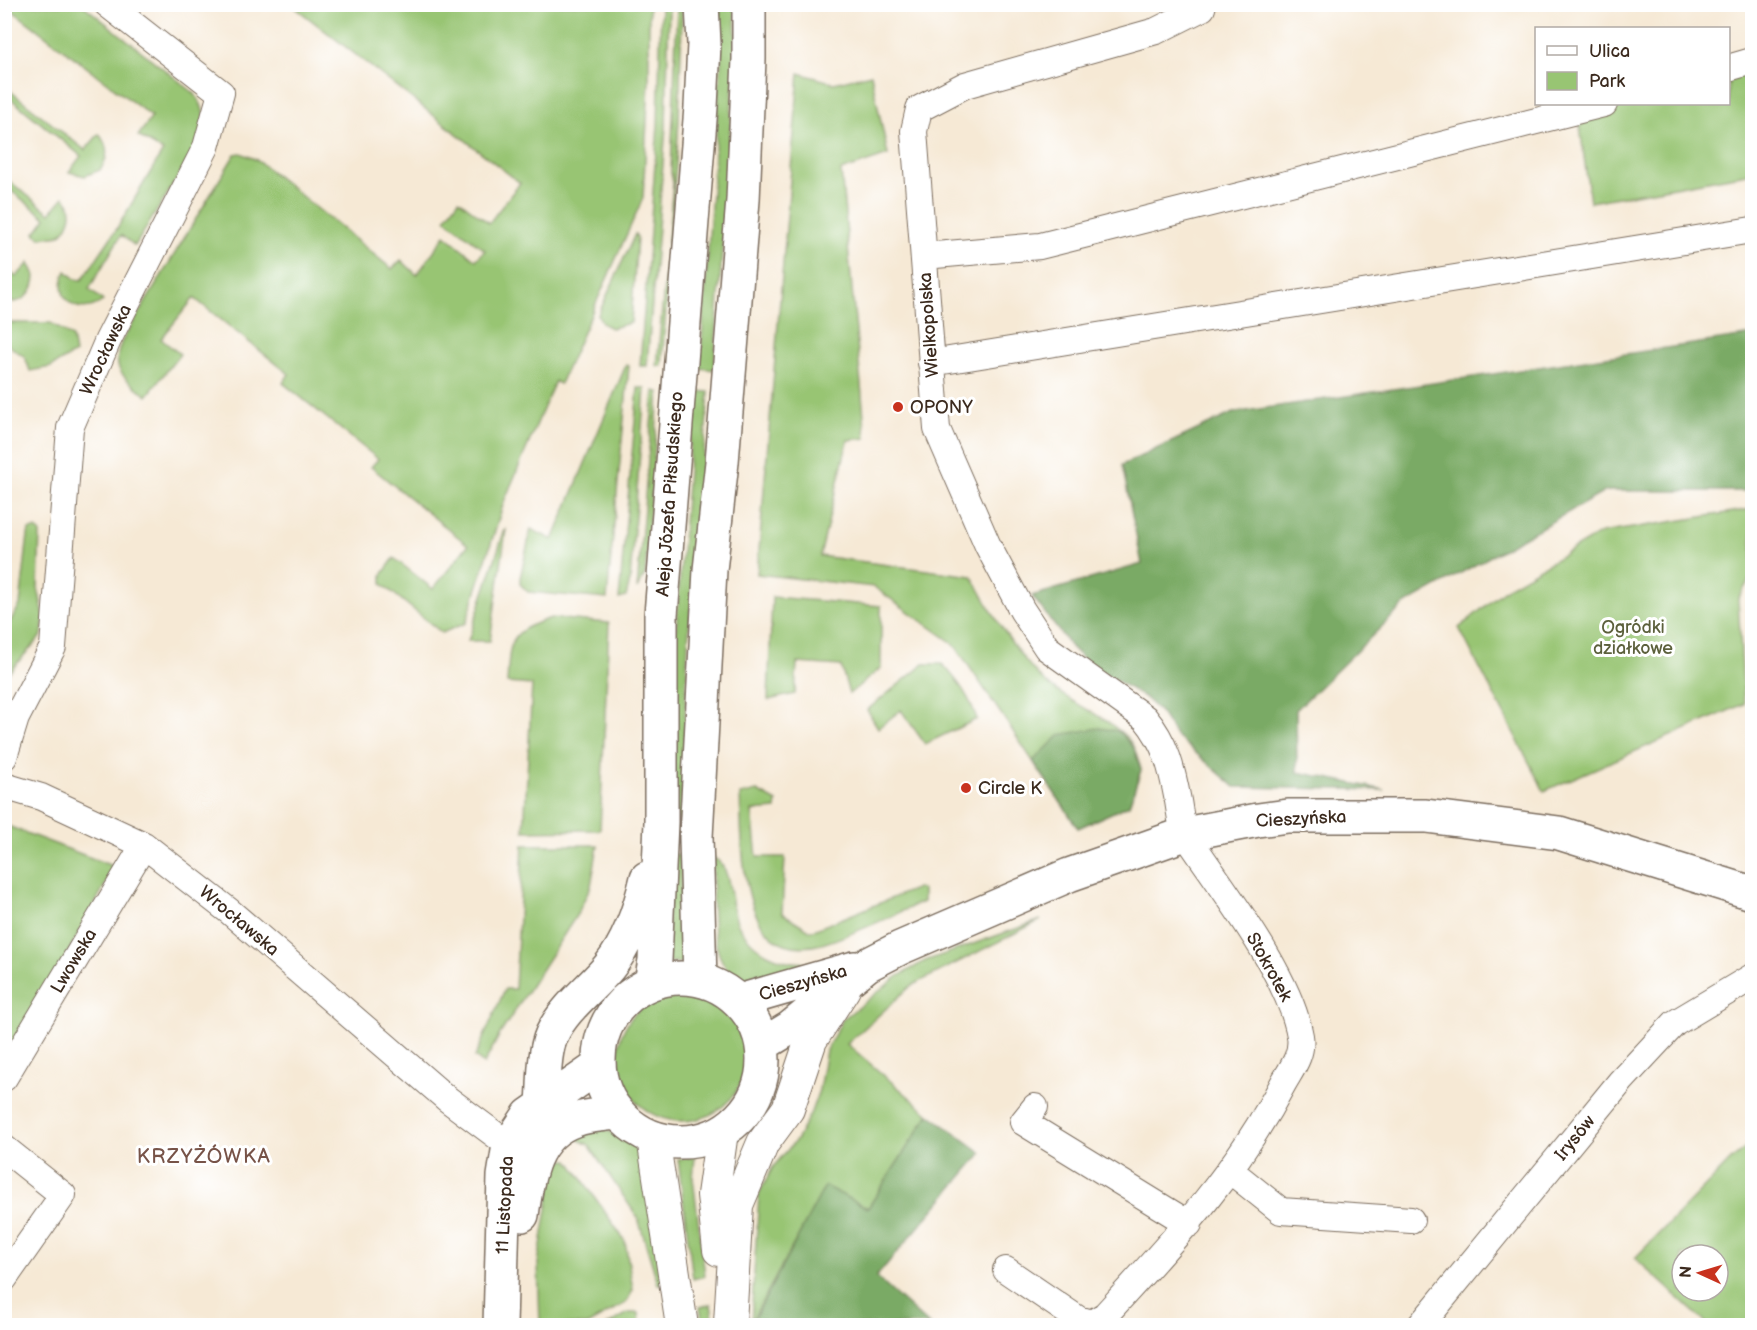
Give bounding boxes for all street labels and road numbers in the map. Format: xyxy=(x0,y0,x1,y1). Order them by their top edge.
street label: Wielkopolska xyxy=(915,272,943,378)
street label: Wrocławska xyxy=(76,301,136,399)
street label: Aleja Józefa Piłsudskiego xyxy=(652,391,688,597)
street label: Cieszyńska xyxy=(1255,806,1347,832)
street label: Wrocławska xyxy=(195,882,283,960)
street label: Lwowska xyxy=(47,925,101,997)
street label: Stokrotek xyxy=(1242,929,1297,1005)
street label: Cieszyńska xyxy=(757,960,849,1006)
street label: Irysów xyxy=(1550,1111,1600,1165)
street label: 11 Listopada xyxy=(492,1155,518,1255)

